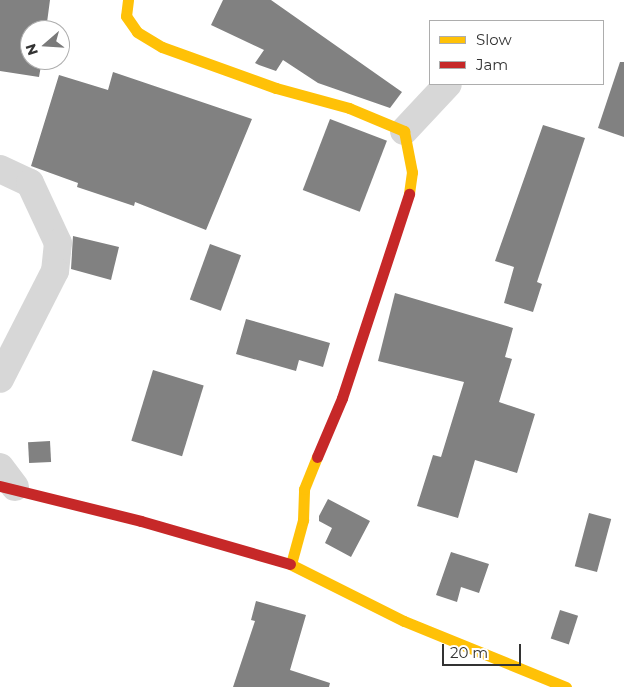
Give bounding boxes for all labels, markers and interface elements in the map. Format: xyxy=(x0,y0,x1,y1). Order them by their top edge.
north arrow xyxy=(20,20,70,70)
legend xyxy=(429,20,604,85)
text: Slow xyxy=(476,30,512,49)
text: N xyxy=(21,41,42,58)
text: Jam xyxy=(476,55,508,74)
scale bar xyxy=(444,634,523,666)
text: 20 m xyxy=(450,643,488,662)

